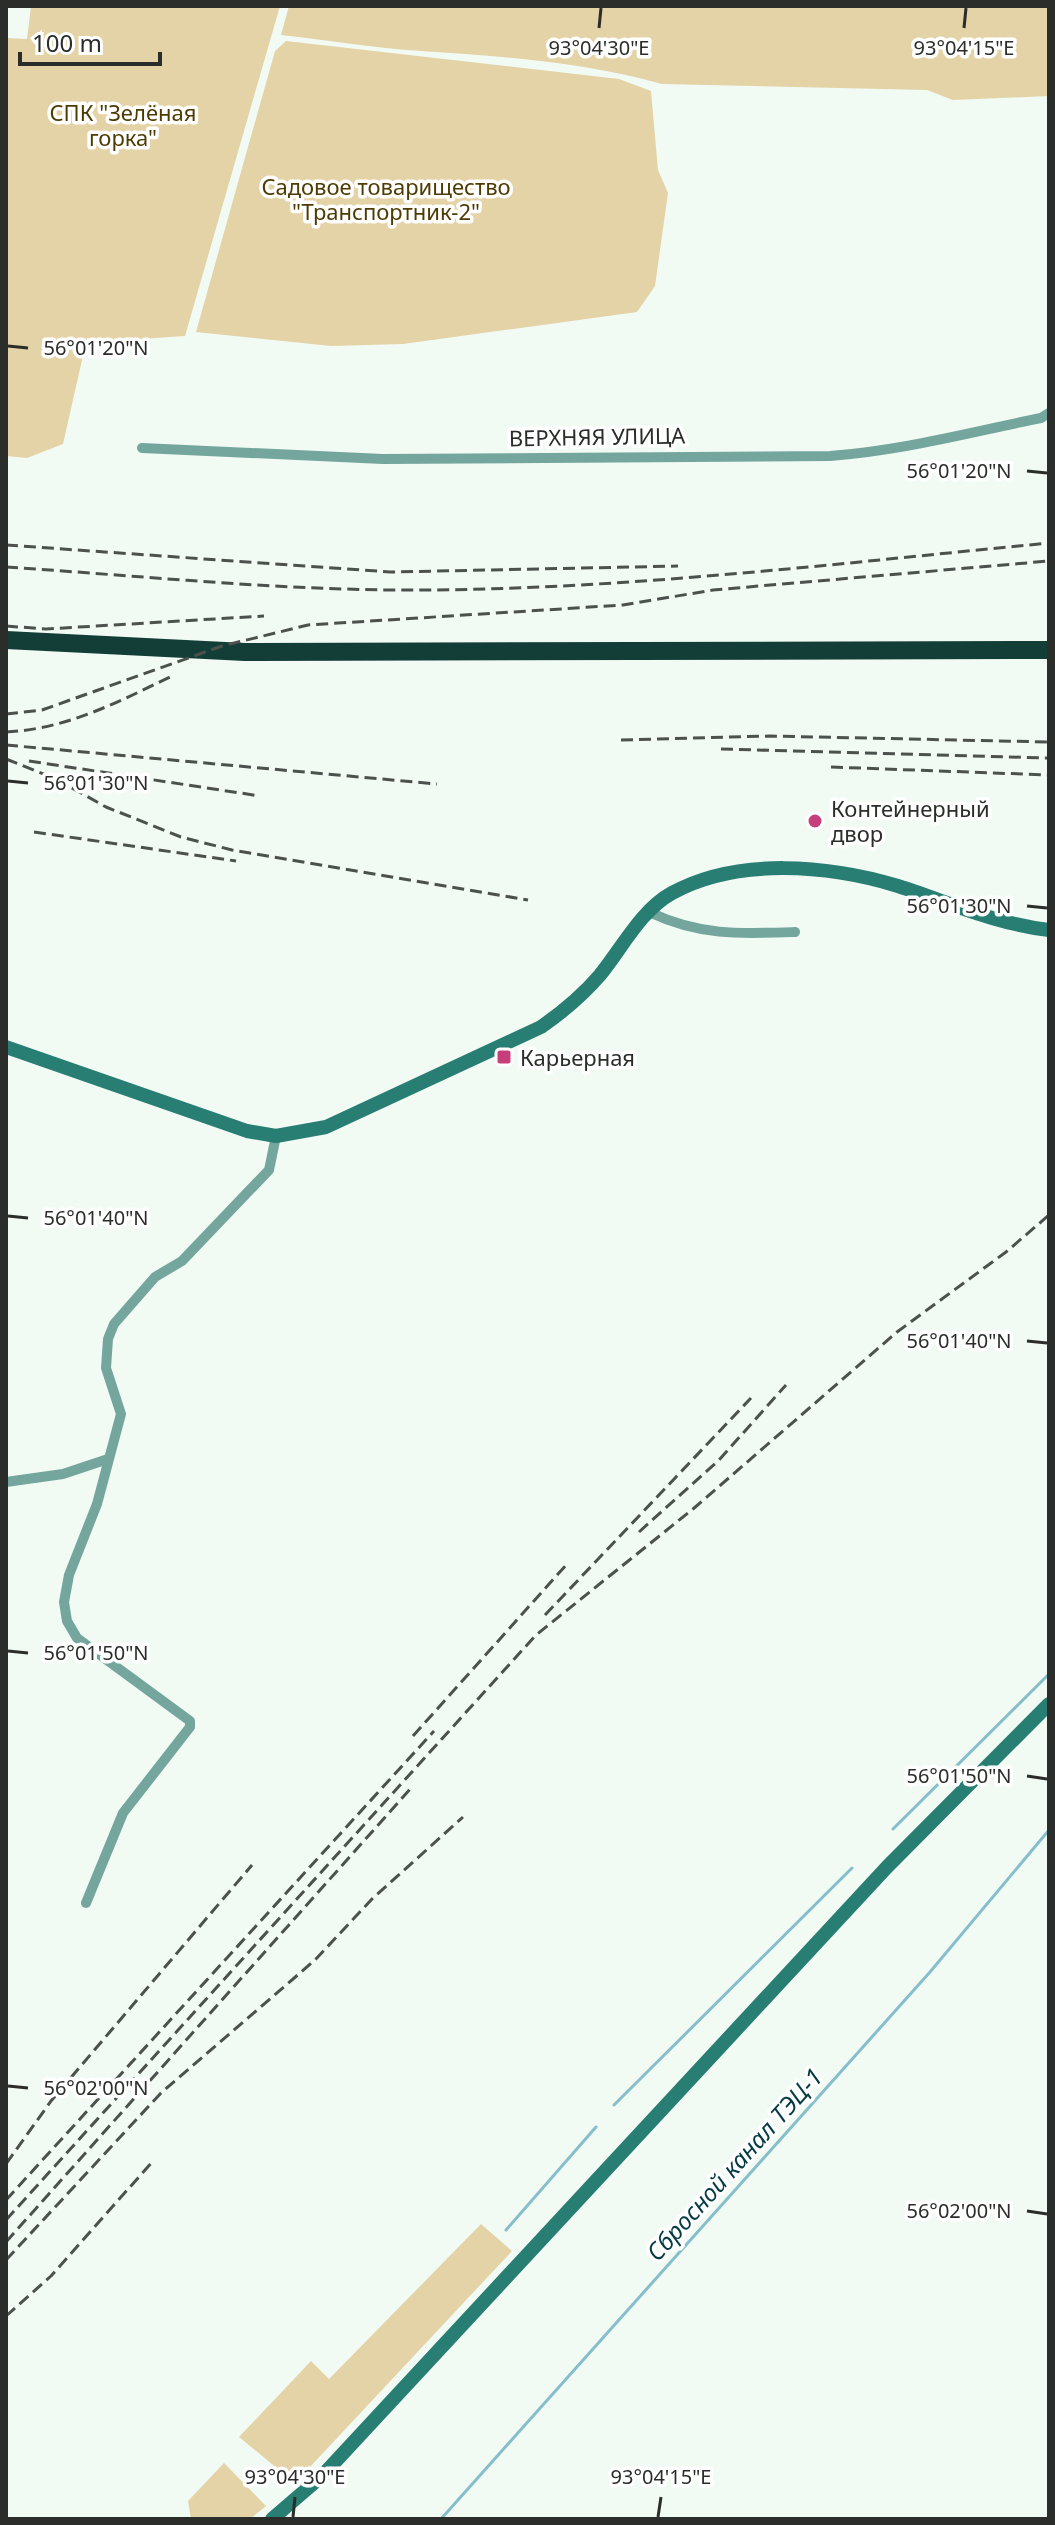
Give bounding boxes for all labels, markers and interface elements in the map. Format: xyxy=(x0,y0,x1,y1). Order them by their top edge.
scale bar xyxy=(20,16,160,66)
text: 100 m xyxy=(32,26,102,59)
text: 93°04'30"E xyxy=(549,34,649,61)
text: 93°04'15"E xyxy=(914,34,1014,61)
park label: СПК "Зелёная горка" xyxy=(50,97,196,152)
park label: Садовое товарищество "Транспортник-2" xyxy=(261,171,511,226)
text: 56°01'20"N xyxy=(43,334,149,361)
street label: ВЕРХНЯЯ УЛИЦА xyxy=(509,419,686,453)
text: 56°01'20"N xyxy=(906,457,1012,484)
text: 56°01'30"N xyxy=(43,769,149,796)
place label: Контейнерный двор xyxy=(831,793,990,848)
marker: Контейнерный двор xyxy=(806,812,824,830)
text: 56°01'30"N xyxy=(906,892,1012,919)
place label: Карьерная xyxy=(520,1042,635,1072)
marker: Карьерная xyxy=(495,1048,513,1066)
text: 56°01'40"N xyxy=(43,1204,149,1231)
text: 56°01'40"N xyxy=(906,1327,1012,1354)
text: 56°01'50"N xyxy=(43,1639,149,1666)
text: 56°01'50"N xyxy=(906,1762,1012,1789)
water label: Сбросной канал ТЭЦ-1 xyxy=(639,2061,829,2267)
text: 56°02'00"N xyxy=(43,2074,149,2101)
text: 56°02'00"N xyxy=(906,2197,1012,2224)
text: 93°04'30"E xyxy=(245,2463,345,2490)
text: 93°04'15"E xyxy=(611,2463,711,2490)

